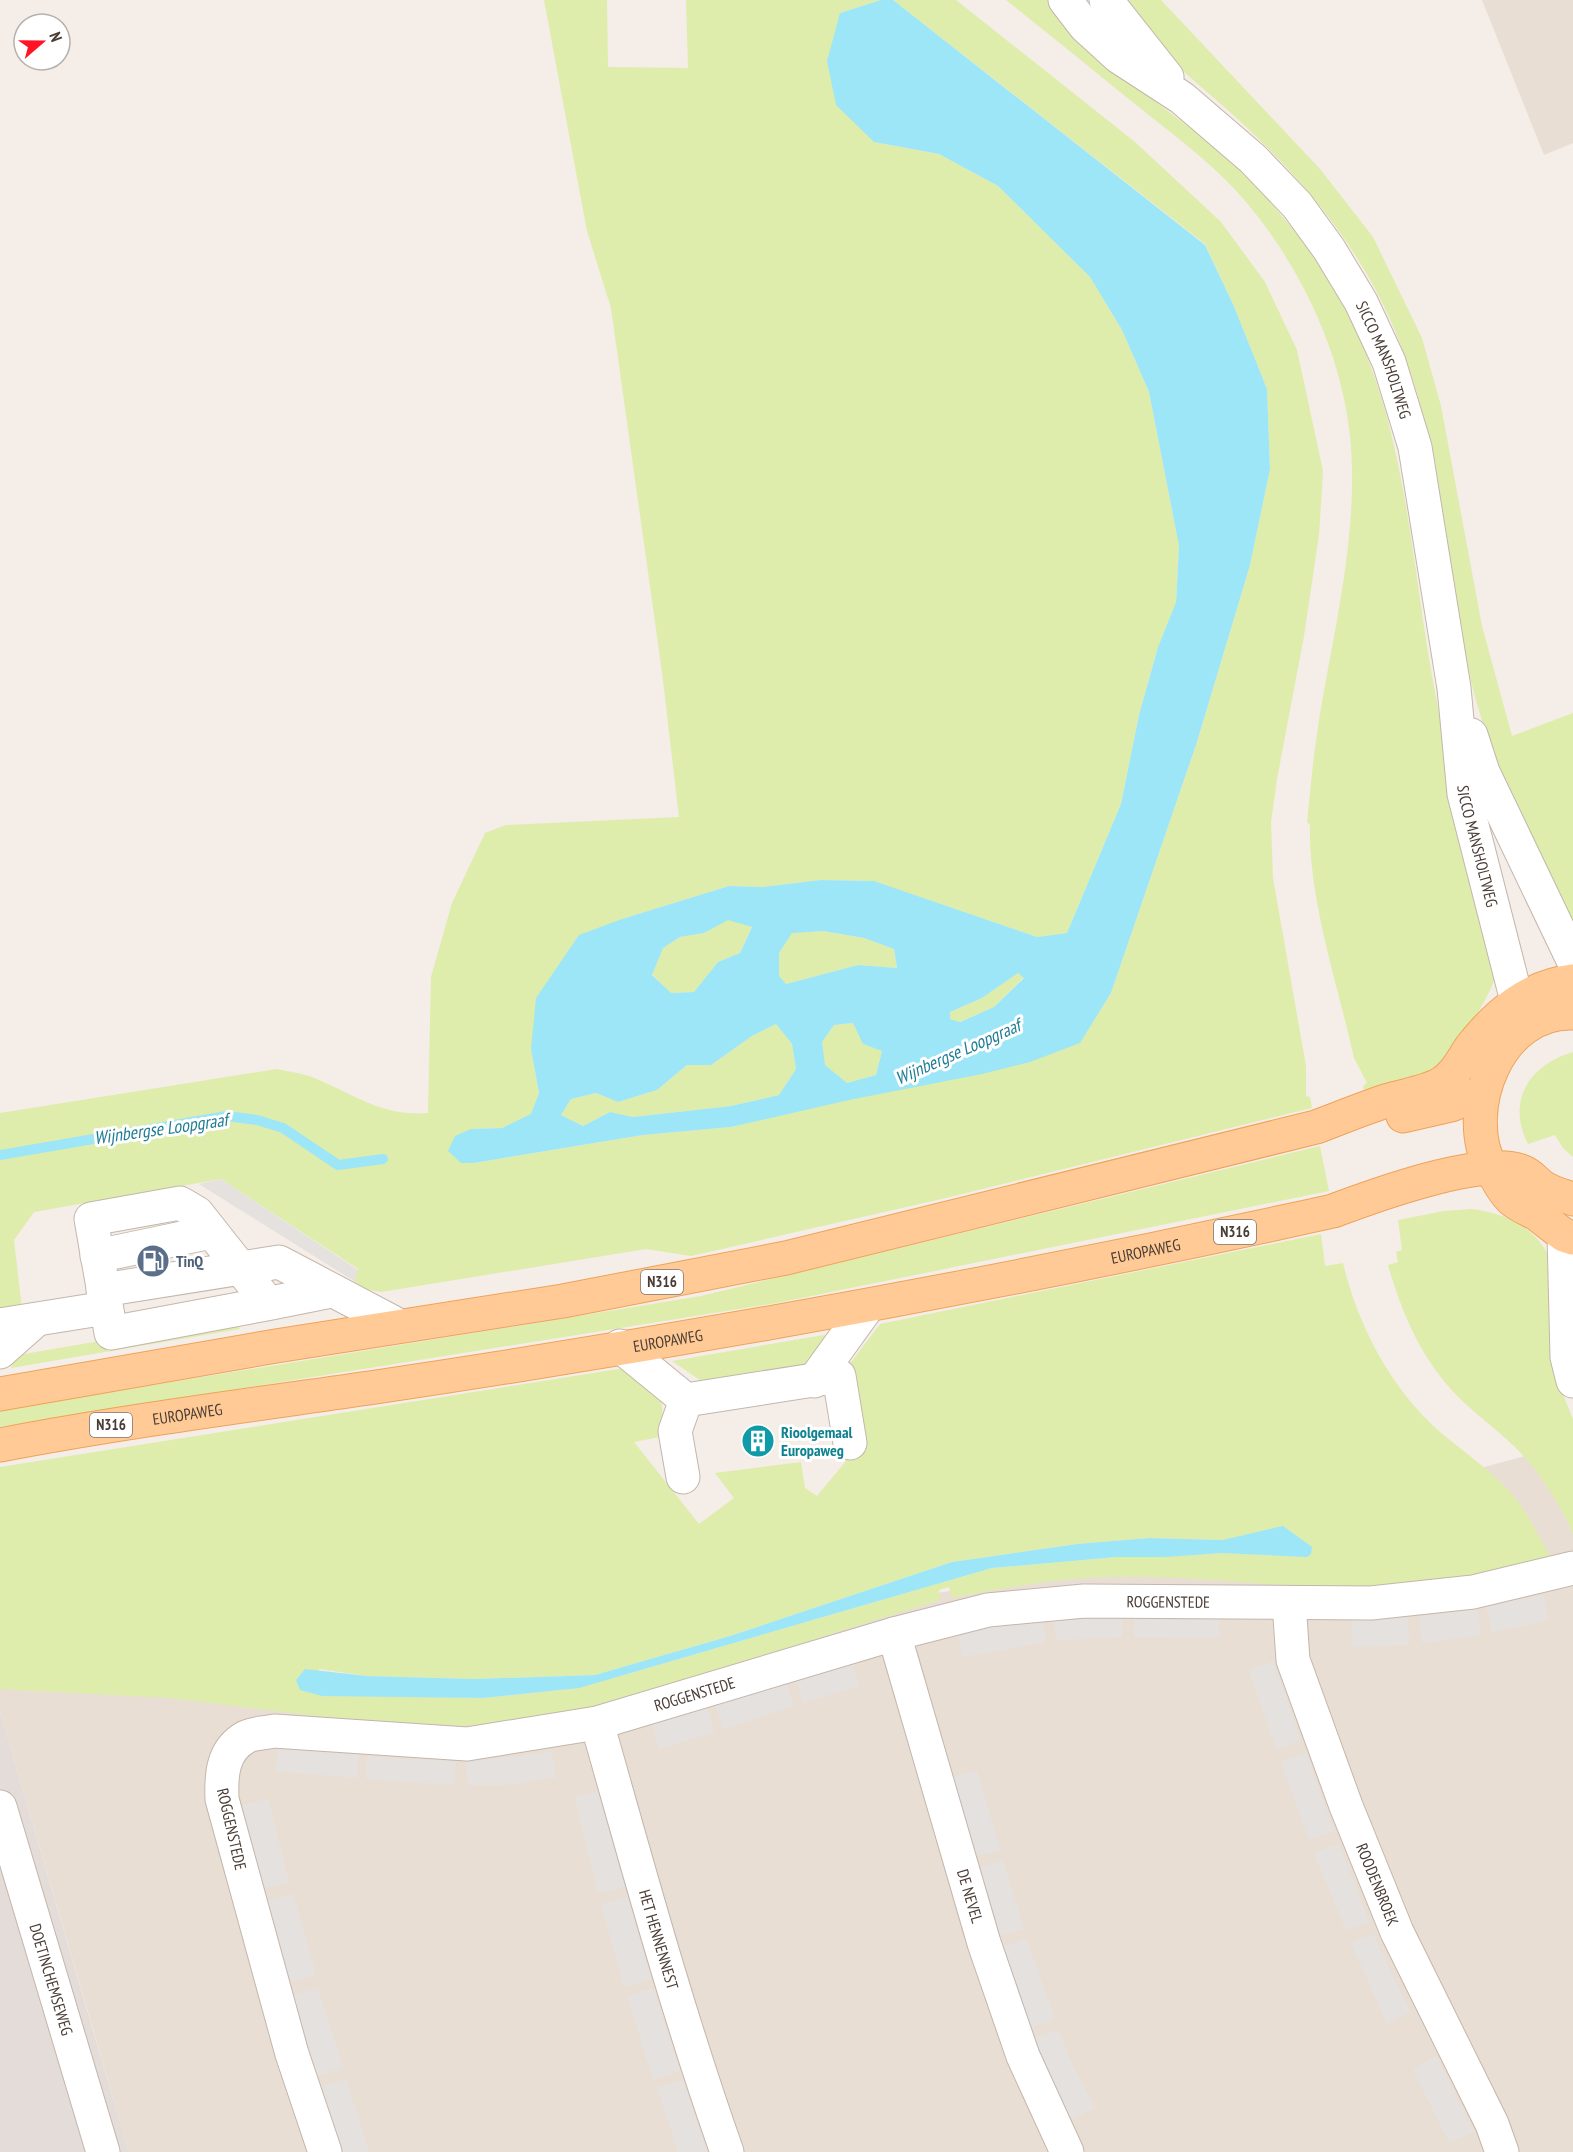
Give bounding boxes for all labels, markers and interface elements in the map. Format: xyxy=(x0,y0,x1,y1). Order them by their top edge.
north arrow xyxy=(12,12,72,72)
text: N xyxy=(45,29,67,44)
street label: SICCO MANSHOLTWEG xyxy=(1352,298,1416,421)
street label: SICCO MANSHOLTWEG xyxy=(1453,784,1503,909)
water label: Wijnbergse Loopgraaf xyxy=(892,1012,1028,1089)
water label: Wijnbergse Loopgraaf xyxy=(93,1107,234,1149)
road number: N316 xyxy=(1214,1220,1256,1244)
street label: EUROPAWEG xyxy=(1109,1234,1182,1268)
fuel station icon: TinQ xyxy=(135,1243,171,1279)
place label: TinQ xyxy=(176,1251,204,1271)
road number: N316 xyxy=(641,1270,683,1294)
street label: EUROPAWEG xyxy=(632,1325,704,1356)
street label: EUROPAWEG xyxy=(151,1399,224,1429)
road number: N316 xyxy=(90,1413,132,1437)
place label: Rioolgemaal Europaweg xyxy=(781,1422,853,1460)
building icon: Rioolgemaal Europaweg xyxy=(740,1423,776,1459)
street label: ROGGENSTEDE xyxy=(1126,1591,1210,1612)
street label: ROGGENSTEDE xyxy=(652,1672,737,1715)
street label: ROGGENSTEDE xyxy=(213,1786,251,1872)
street label: ROODENBROEK xyxy=(1352,1840,1403,1929)
street label: DE NEVEL xyxy=(953,1867,988,1926)
street label: HET HENNENNEST xyxy=(635,1887,683,1992)
street label: DOETINCHEMSEWEG xyxy=(25,1921,78,2038)

